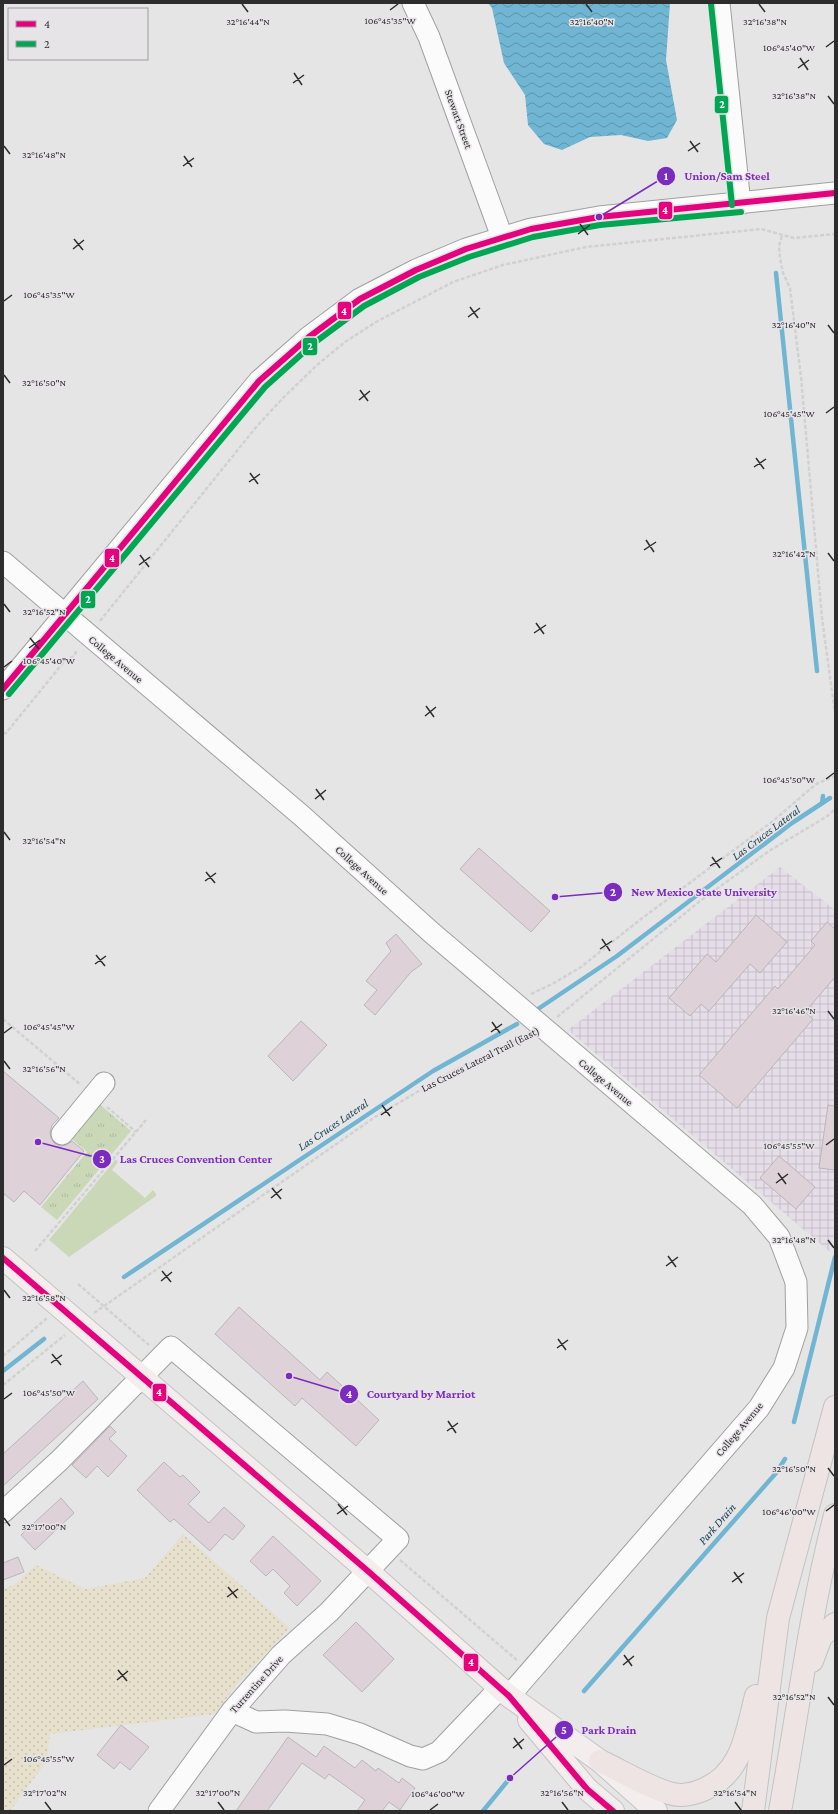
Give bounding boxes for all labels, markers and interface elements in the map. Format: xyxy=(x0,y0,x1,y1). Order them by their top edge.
legend xyxy=(8,8,148,60)
text: 106°45'35"W xyxy=(364,15,416,26)
text: 32°16'44"N xyxy=(226,16,270,27)
text: 32°16'40"N xyxy=(570,16,615,27)
text: 32°16'38"N xyxy=(743,16,787,27)
text: 4 xyxy=(44,17,50,31)
text: 2 xyxy=(44,37,50,51)
text: 106°45'40"W xyxy=(763,42,816,53)
street label: Stewart Street xyxy=(443,88,475,151)
text: 32°16'38"N xyxy=(772,90,816,101)
line badge: 2 xyxy=(714,95,729,114)
text: 2 xyxy=(719,98,725,110)
text: 32°16'48"N xyxy=(22,149,66,160)
callout: Union/Sam Steel xyxy=(656,164,778,188)
text: 1 xyxy=(664,169,669,183)
text: Union/Sam Steel xyxy=(684,169,770,183)
line badge: 4 xyxy=(658,201,673,220)
text: 4 xyxy=(662,204,668,216)
text: 106°45'35"W xyxy=(23,289,75,300)
line badge: 4 xyxy=(337,301,352,320)
text: 4 xyxy=(341,305,347,317)
text: 32°16'40"N xyxy=(772,319,817,330)
line badge: 2 xyxy=(302,337,318,356)
text: 2 xyxy=(307,340,313,352)
text: 32°16'50"N xyxy=(22,377,66,388)
text: 106°45'45"W xyxy=(763,408,815,419)
line badge: 4 xyxy=(104,548,120,568)
text: 32°16'42"N xyxy=(772,548,816,559)
text: 4 xyxy=(109,552,115,564)
line badge: 2 xyxy=(80,590,96,609)
text: 2 xyxy=(85,593,91,605)
text: 32°16'52"N xyxy=(22,606,66,617)
street label: College Avenue xyxy=(86,633,146,686)
text: 106°45'40"W xyxy=(23,655,76,666)
text: 106°45'50"W xyxy=(763,774,816,785)
water label: Las Cruces Lateral xyxy=(729,802,804,863)
text: 32°16'54"N xyxy=(22,835,66,846)
street label: College Avenue xyxy=(332,843,391,898)
callout: New Mexico State University xyxy=(603,880,784,904)
text: 2 xyxy=(610,885,616,899)
text: New Mexico State University xyxy=(631,885,777,899)
text: 32°16'46"N xyxy=(772,1005,816,1016)
text: 106°45'45"W xyxy=(23,1021,75,1032)
street label: Las Cruces Lateral Trail (East) xyxy=(419,1024,542,1095)
street label: College Avenue xyxy=(576,1056,636,1109)
text: 32°16'56"N xyxy=(22,1063,66,1074)
water label: Las Cruces Lateral xyxy=(295,1096,372,1154)
text: 106°45'55"W xyxy=(764,1140,815,1151)
callout: Las Cruces Convention Center xyxy=(92,1147,280,1171)
text: 3 xyxy=(99,1152,105,1166)
text: Las Cruces Convention Center xyxy=(120,1152,272,1166)
text: 32°16'48"N xyxy=(772,1234,816,1245)
text: 32°16'58"N xyxy=(22,1292,66,1303)
callout: Courtyard by Marriot xyxy=(339,1382,484,1406)
line badge: 4 xyxy=(152,1383,167,1402)
text: 4 xyxy=(156,1386,162,1398)
text: 106°45'50"W xyxy=(23,1387,76,1398)
text: 4 xyxy=(346,1387,353,1401)
text: Courtyard by Marriot xyxy=(367,1387,476,1401)
street label: College Avenue xyxy=(713,1399,766,1459)
text: 32°16'50"N xyxy=(772,1463,816,1474)
water label: Park Drain xyxy=(695,1501,739,1547)
text: 106°46'00"W xyxy=(762,1506,816,1517)
text: 32°17'00"N xyxy=(22,1521,67,1532)
street label: Turrentine Drive xyxy=(227,1653,285,1715)
line badge: 4 xyxy=(463,1653,479,1672)
text: 4 xyxy=(468,1656,474,1668)
text: 32°16'52"N xyxy=(772,1691,816,1702)
callout: Park Drain xyxy=(554,1718,645,1742)
text: 5 xyxy=(561,1723,567,1737)
text: Park Drain xyxy=(582,1723,637,1737)
text: 106°45'55"W xyxy=(24,1753,75,1764)
text: 32°17'02"N xyxy=(23,1787,67,1798)
text: 32°17'00"N xyxy=(196,1787,241,1798)
text: 32°16'56"N xyxy=(540,1787,584,1798)
text: 32°16'54"N xyxy=(713,1787,757,1798)
text: 106°46'00"W xyxy=(411,1788,465,1799)

